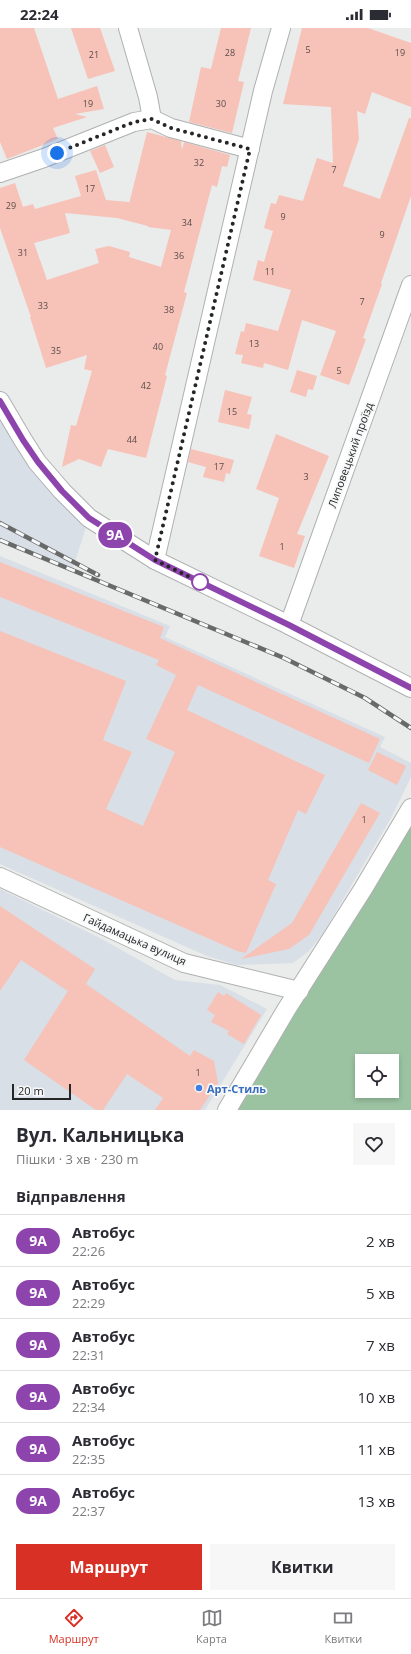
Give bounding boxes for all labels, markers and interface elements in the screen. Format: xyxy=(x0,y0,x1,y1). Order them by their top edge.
text: 22:24 xyxy=(20,4,59,24)
house number: 5 xyxy=(305,43,311,56)
house number: 28 xyxy=(225,46,235,59)
house number: 19 xyxy=(395,46,405,59)
house number: 21 xyxy=(89,48,99,61)
house number: 19 xyxy=(83,97,93,110)
house number: 30 xyxy=(216,97,226,110)
your location xyxy=(47,143,67,163)
house number: 32 xyxy=(194,156,204,169)
house number: 7 xyxy=(331,163,337,176)
house number: 17 xyxy=(85,182,95,195)
house number: 29 xyxy=(6,199,16,212)
house number: 9 xyxy=(280,210,286,223)
house number: 34 xyxy=(182,216,192,229)
house number: 9 xyxy=(379,228,385,241)
house number: 31 xyxy=(18,246,28,259)
house number: 36 xyxy=(174,249,184,262)
house number: 11 xyxy=(265,265,275,278)
house number: 7 xyxy=(359,295,365,308)
house number: 33 xyxy=(38,299,48,312)
house number: 38 xyxy=(164,303,174,316)
house number: 13 xyxy=(249,337,259,350)
house number: 40 xyxy=(153,340,163,353)
house number: 35 xyxy=(51,344,61,357)
house number: 5 xyxy=(336,364,342,377)
house number: 42 xyxy=(141,379,151,392)
street label: Липовецький проїзд xyxy=(324,400,376,510)
house number: 15 xyxy=(227,405,237,418)
house number: 44 xyxy=(127,433,137,446)
house number: 17 xyxy=(214,460,224,473)
house number: 3 xyxy=(303,470,309,483)
line badge: 9А xyxy=(97,522,133,548)
text: 9А xyxy=(106,525,124,544)
house number: 1 xyxy=(279,540,285,553)
unlabelled marker xyxy=(191,573,209,591)
house number: 1 xyxy=(361,813,367,826)
street label: Гайдамацька вулиця xyxy=(81,909,189,969)
map controls xyxy=(355,1054,399,1098)
button: locate xyxy=(355,1054,399,1098)
house number: 1 xyxy=(195,1066,201,1079)
place label: Арт-Стиль xyxy=(207,1081,266,1096)
scale bar xyxy=(12,1082,71,1101)
text: 20 m xyxy=(18,1083,44,1098)
marker: Арт-Стиль xyxy=(194,1083,204,1093)
text: Вул. Кальницька xyxy=(16,1122,185,1148)
button: heart xyxy=(353,1123,395,1165)
text: Пішки · 3 хв · 230 m xyxy=(16,1150,138,1168)
text: Відправлення xyxy=(16,1186,126,1206)
text: Автобус xyxy=(72,1222,135,1242)
text: 9А xyxy=(29,1231,47,1250)
text: 2 хв xyxy=(366,1231,395,1251)
text: 22:26 xyxy=(72,1242,105,1260)
text: Автобус xyxy=(72,1274,135,1294)
text: 9А xyxy=(29,1283,47,1302)
text: 5 хв xyxy=(366,1283,395,1303)
text: 22:29 xyxy=(72,1294,105,1312)
text: Автобус xyxy=(72,1326,135,1346)
text: 9А xyxy=(29,1335,47,1354)
text: 7 хв xyxy=(366,1335,395,1355)
text: 22:31 xyxy=(72,1346,105,1364)
text: Автобус xyxy=(72,1378,135,1398)
text: 9А xyxy=(29,1387,47,1406)
text: 10 хв xyxy=(357,1387,395,1407)
text: 22:34 xyxy=(72,1398,105,1416)
text: Автобус xyxy=(72,1430,135,1450)
text: 9А xyxy=(29,1439,47,1458)
text: 11 хв xyxy=(357,1439,395,1459)
text: 22:35 xyxy=(72,1450,105,1468)
text: Автобус xyxy=(72,1482,135,1502)
text: 9А xyxy=(29,1491,47,1510)
text: 13 хв xyxy=(357,1491,395,1511)
text: 22:37 xyxy=(72,1502,105,1520)
button: Маршрут xyxy=(16,1544,202,1590)
button: Квитки xyxy=(210,1544,395,1590)
tab: Маршрут xyxy=(49,1607,99,1646)
tab: Карта xyxy=(196,1607,227,1646)
tab: Квитки xyxy=(324,1607,362,1646)

